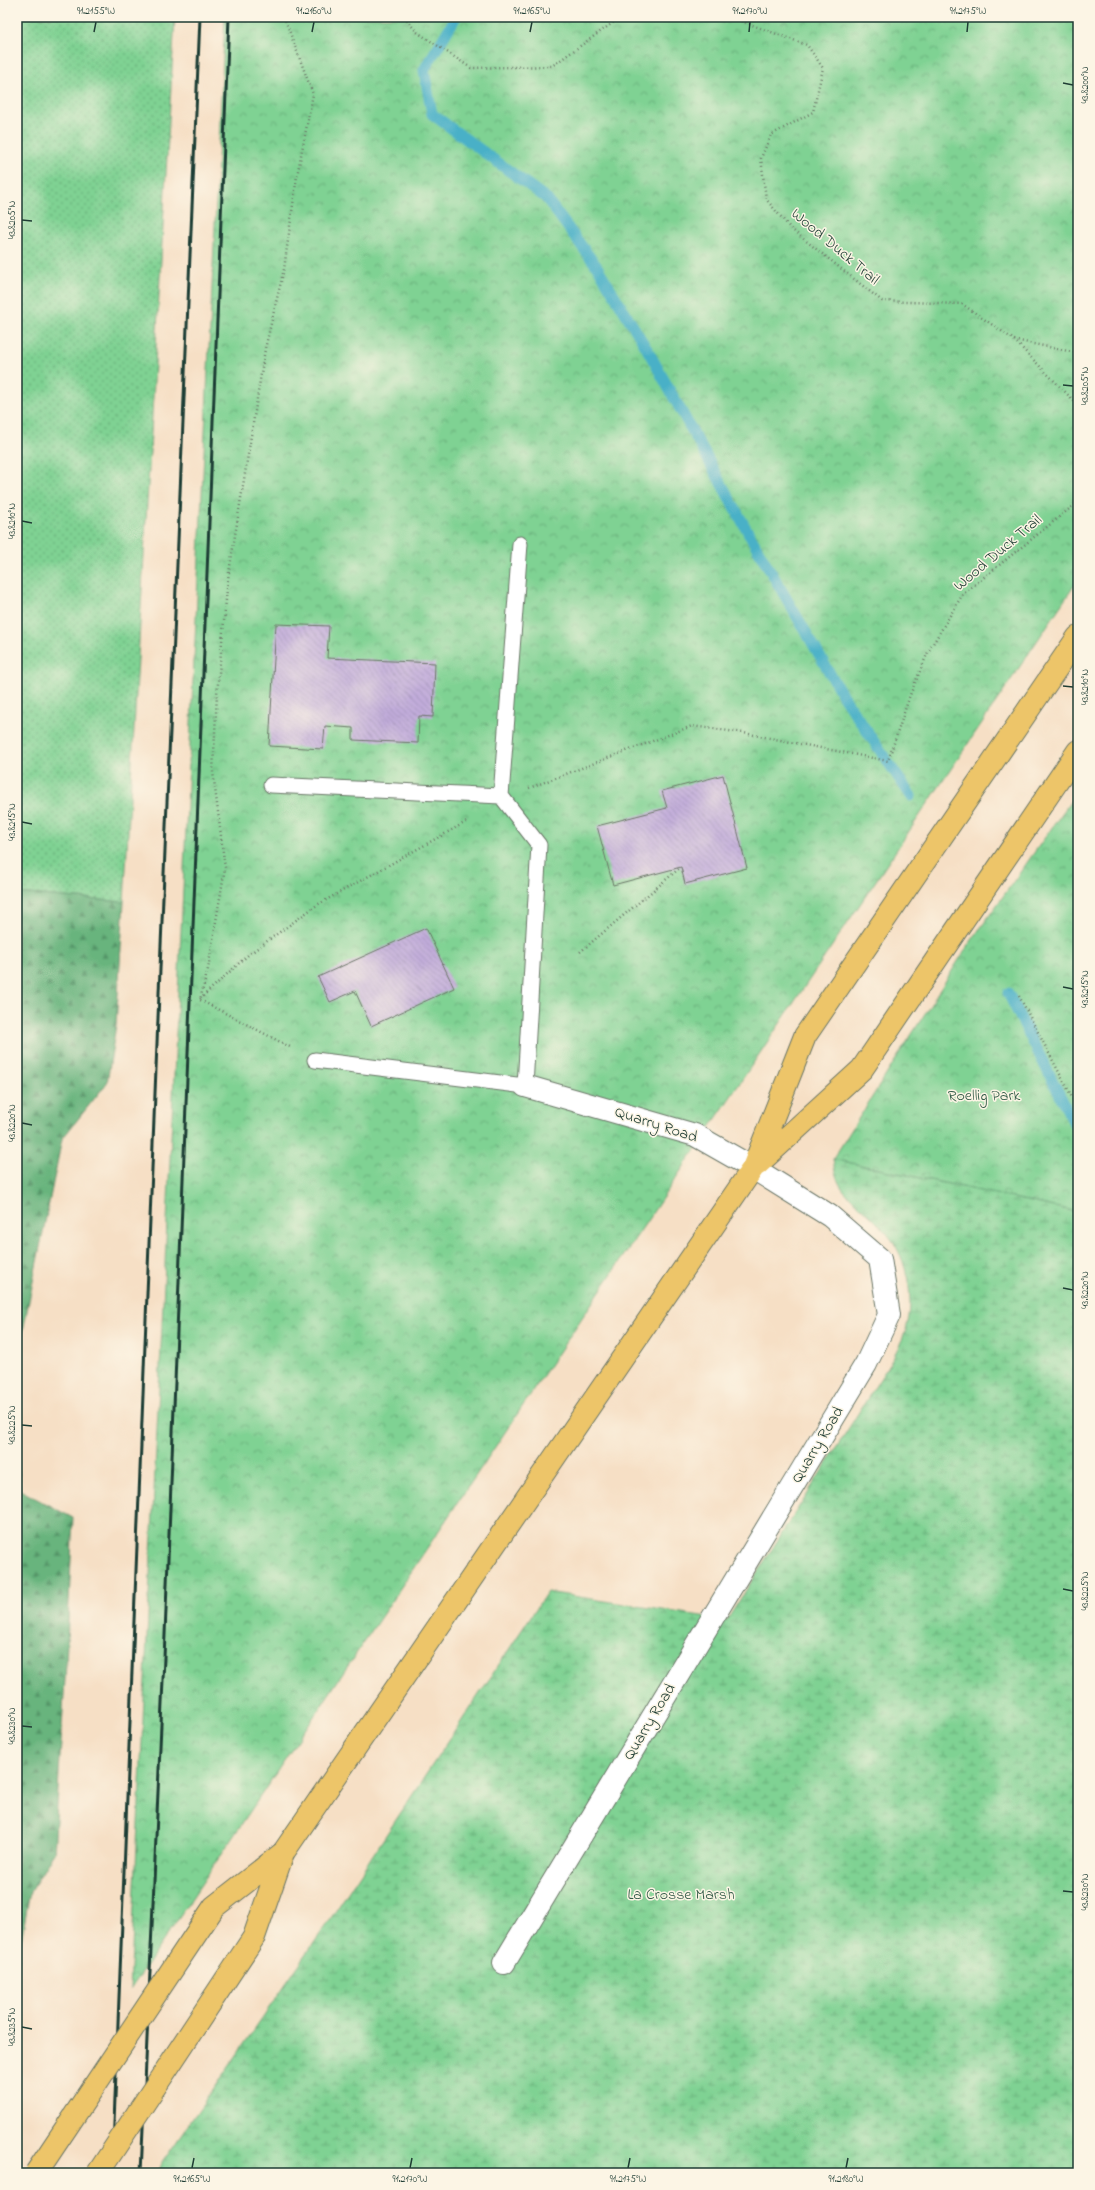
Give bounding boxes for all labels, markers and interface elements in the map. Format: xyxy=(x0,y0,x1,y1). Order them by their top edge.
text: 91.2155°W xyxy=(77,4,115,19)
text: 91.2160°W xyxy=(296,4,332,19)
text: 91.2165°W xyxy=(514,4,551,19)
text: 91.2170°W xyxy=(732,4,768,19)
text: 91.2175°W xyxy=(950,4,987,19)
text: 43.8200°N xyxy=(1078,66,1093,104)
text: 43.8205°N xyxy=(5,201,20,239)
street label: Wood Duck Trail xyxy=(785,203,885,292)
text: 43.8205°N xyxy=(1078,367,1093,405)
text: 43.8210°N xyxy=(5,503,20,539)
street label: Wood Duck Trail xyxy=(948,508,1048,597)
text: 43.8210°N xyxy=(1078,669,1093,705)
text: 43.8215°N xyxy=(5,803,20,841)
text: 43.8215°N xyxy=(1078,970,1093,1008)
park label: Roellig Park xyxy=(948,1084,1021,1108)
street label: Quarry Road xyxy=(612,1100,700,1150)
text: 43.8220°N xyxy=(5,1104,20,1142)
text: 43.8220°N xyxy=(1078,1271,1093,1309)
street label: Quarry Road xyxy=(786,1402,850,1488)
text: 43.8225°N xyxy=(5,1405,20,1445)
text: 43.8225°N xyxy=(1078,1571,1093,1611)
street label: Quarry Road xyxy=(618,1679,682,1765)
text: 43.8230°N xyxy=(5,1707,20,1744)
text: 43.8230°N xyxy=(1078,1873,1093,1910)
park label: La Crosse Marsh xyxy=(627,1883,735,1907)
text: 43.8235°N xyxy=(5,2008,20,2046)
text: 91.2165°W xyxy=(174,2172,211,2187)
text: 91.2170°W xyxy=(392,2172,428,2187)
text: 91.2175°W xyxy=(610,2172,647,2187)
text: 91.2180°W xyxy=(829,2172,864,2187)

